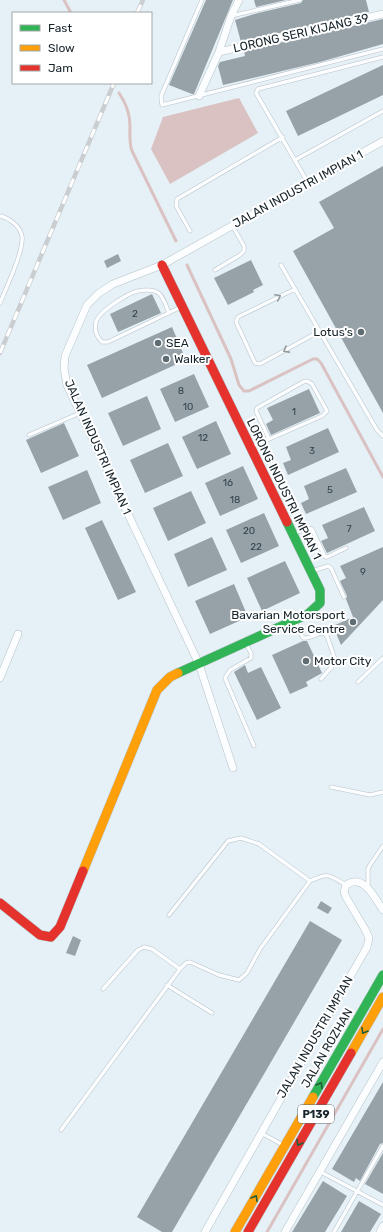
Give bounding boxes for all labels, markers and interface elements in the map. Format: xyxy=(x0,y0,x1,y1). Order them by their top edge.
street label: LORONG SERI KIJANG 39 xyxy=(232,11,370,55)
legend xyxy=(12,12,152,84)
text: Fast xyxy=(48,21,72,35)
text: Slow xyxy=(48,41,75,55)
text: Jam xyxy=(48,61,73,75)
street label: JALAN INDUSTRI IMPIAN 1 xyxy=(231,147,365,231)
one-way arrow xyxy=(273,294,281,302)
house number: 2 xyxy=(132,308,138,320)
place label: Lotus's xyxy=(313,325,353,339)
marker: Lotus's xyxy=(356,327,366,337)
place label: SEA xyxy=(166,336,189,350)
marker: SEA xyxy=(153,338,163,348)
one-way arrow xyxy=(283,346,290,353)
place label: Walker xyxy=(174,352,211,366)
marker: Walker xyxy=(161,354,171,364)
street label: JALAN INDUSTRI IMPIAN 1 xyxy=(62,377,134,517)
house number: 8 xyxy=(178,385,184,397)
house number: 10 xyxy=(183,401,193,413)
house number: 1 xyxy=(292,406,296,418)
street label: LORONG INDUSTRI IMPIAN 1 xyxy=(244,416,324,562)
house number: 12 xyxy=(198,432,208,444)
house number: 3 xyxy=(309,445,315,457)
house number: 16 xyxy=(223,477,233,489)
house number: 5 xyxy=(327,484,333,496)
house number: 18 xyxy=(230,494,240,506)
house number: 7 xyxy=(346,523,352,535)
house number: 20 xyxy=(243,525,255,537)
house number: 22 xyxy=(250,541,262,553)
house number: 9 xyxy=(360,566,366,578)
place label: Bavarian Motorsport Service Centre xyxy=(231,608,345,636)
marker: Bavarian Motorsport Service Centre xyxy=(348,617,358,627)
place label: Motor City xyxy=(314,654,372,668)
marker: Motor City xyxy=(301,656,311,666)
street label: JALAN INDUSTRI IMPIAN xyxy=(274,974,356,1100)
street label: JALAN ROZHAN xyxy=(299,1006,355,1090)
one-way arrow xyxy=(361,1026,368,1034)
one-way arrow xyxy=(315,1082,322,1090)
road number: P139 xyxy=(298,1105,334,1123)
one-way arrow xyxy=(296,1139,303,1146)
one-way arrow xyxy=(250,1195,257,1202)

